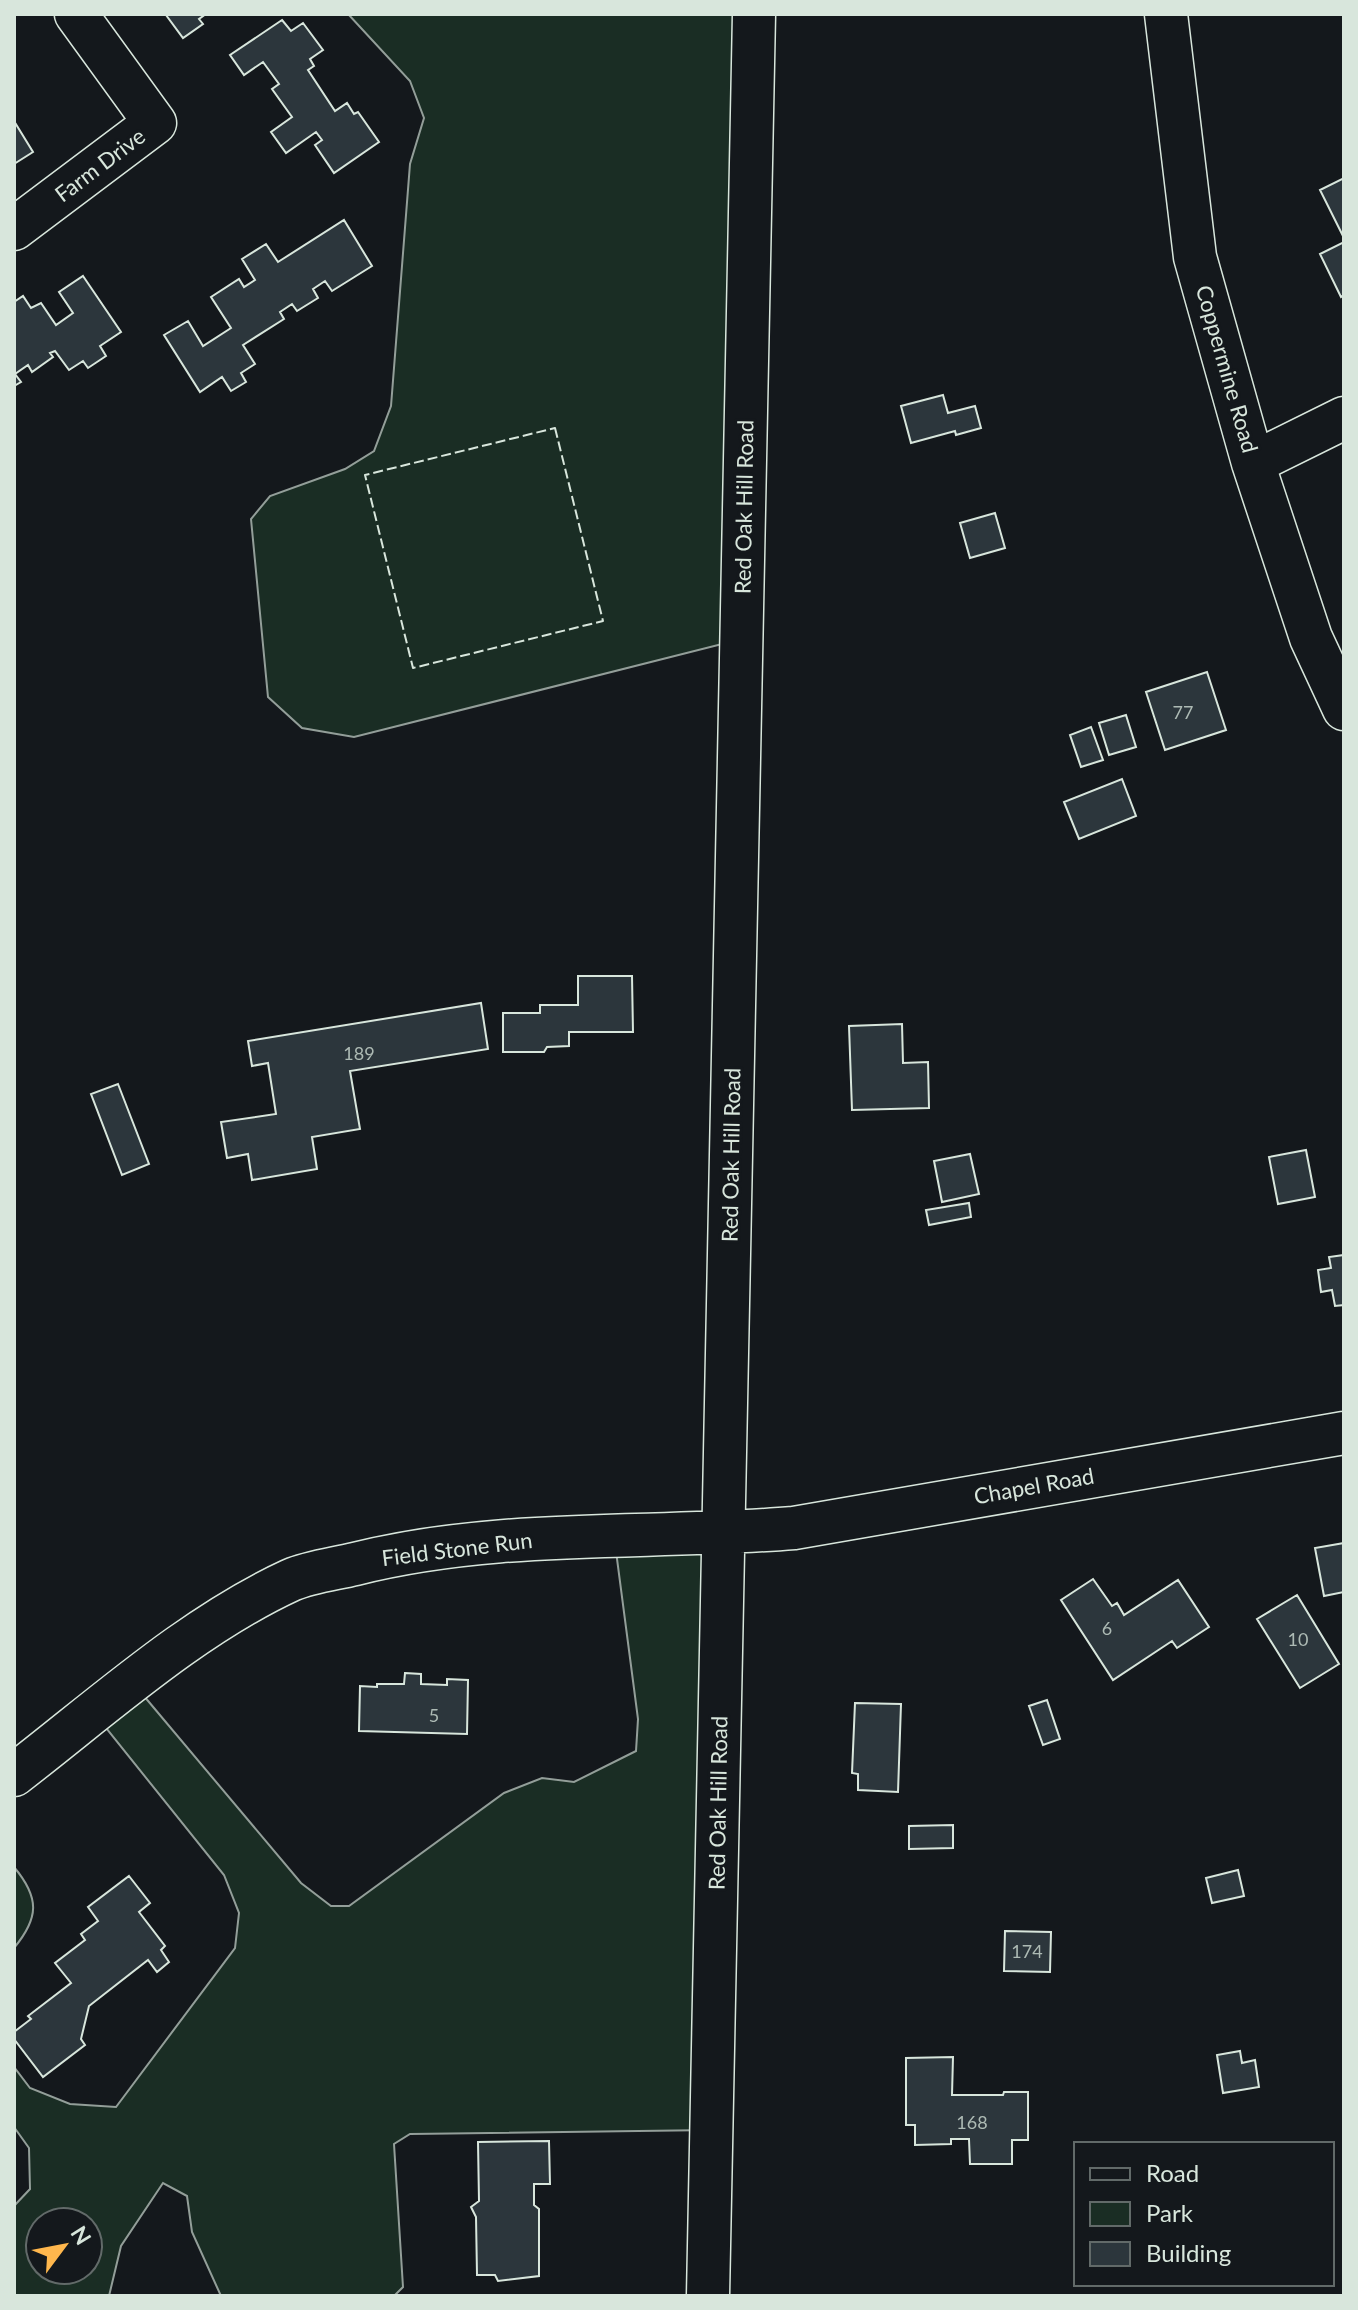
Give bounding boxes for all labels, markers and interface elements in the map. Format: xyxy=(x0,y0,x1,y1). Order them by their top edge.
street label: Farm Drive xyxy=(49,122,150,207)
street label: Coppermine Road xyxy=(1191,282,1264,456)
street label: Red Oak Hill Road xyxy=(728,420,759,594)
house number: 77 xyxy=(1173,701,1193,723)
house number: 189 xyxy=(343,1042,375,1064)
street label: Red Oak Hill Road xyxy=(715,1068,746,1242)
street label: Chapel Road xyxy=(972,1462,1096,1509)
street label: Field Stone Run xyxy=(380,1526,534,1571)
house number: 6 xyxy=(1102,1617,1112,1639)
house number: 10 xyxy=(1288,1628,1308,1650)
house number: 5 xyxy=(429,1704,439,1726)
street label: Red Oak Hill Road xyxy=(702,1716,733,1890)
house number: 174 xyxy=(1011,1940,1043,1962)
house number: 168 xyxy=(956,2111,988,2133)
legend xyxy=(1074,2142,1334,2286)
text: Road xyxy=(1146,2158,1199,2187)
text: Park xyxy=(1146,2198,1194,2227)
north arrow xyxy=(24,2206,104,2286)
text: N xyxy=(65,2221,97,2249)
text: Building xyxy=(1146,2238,1231,2267)

